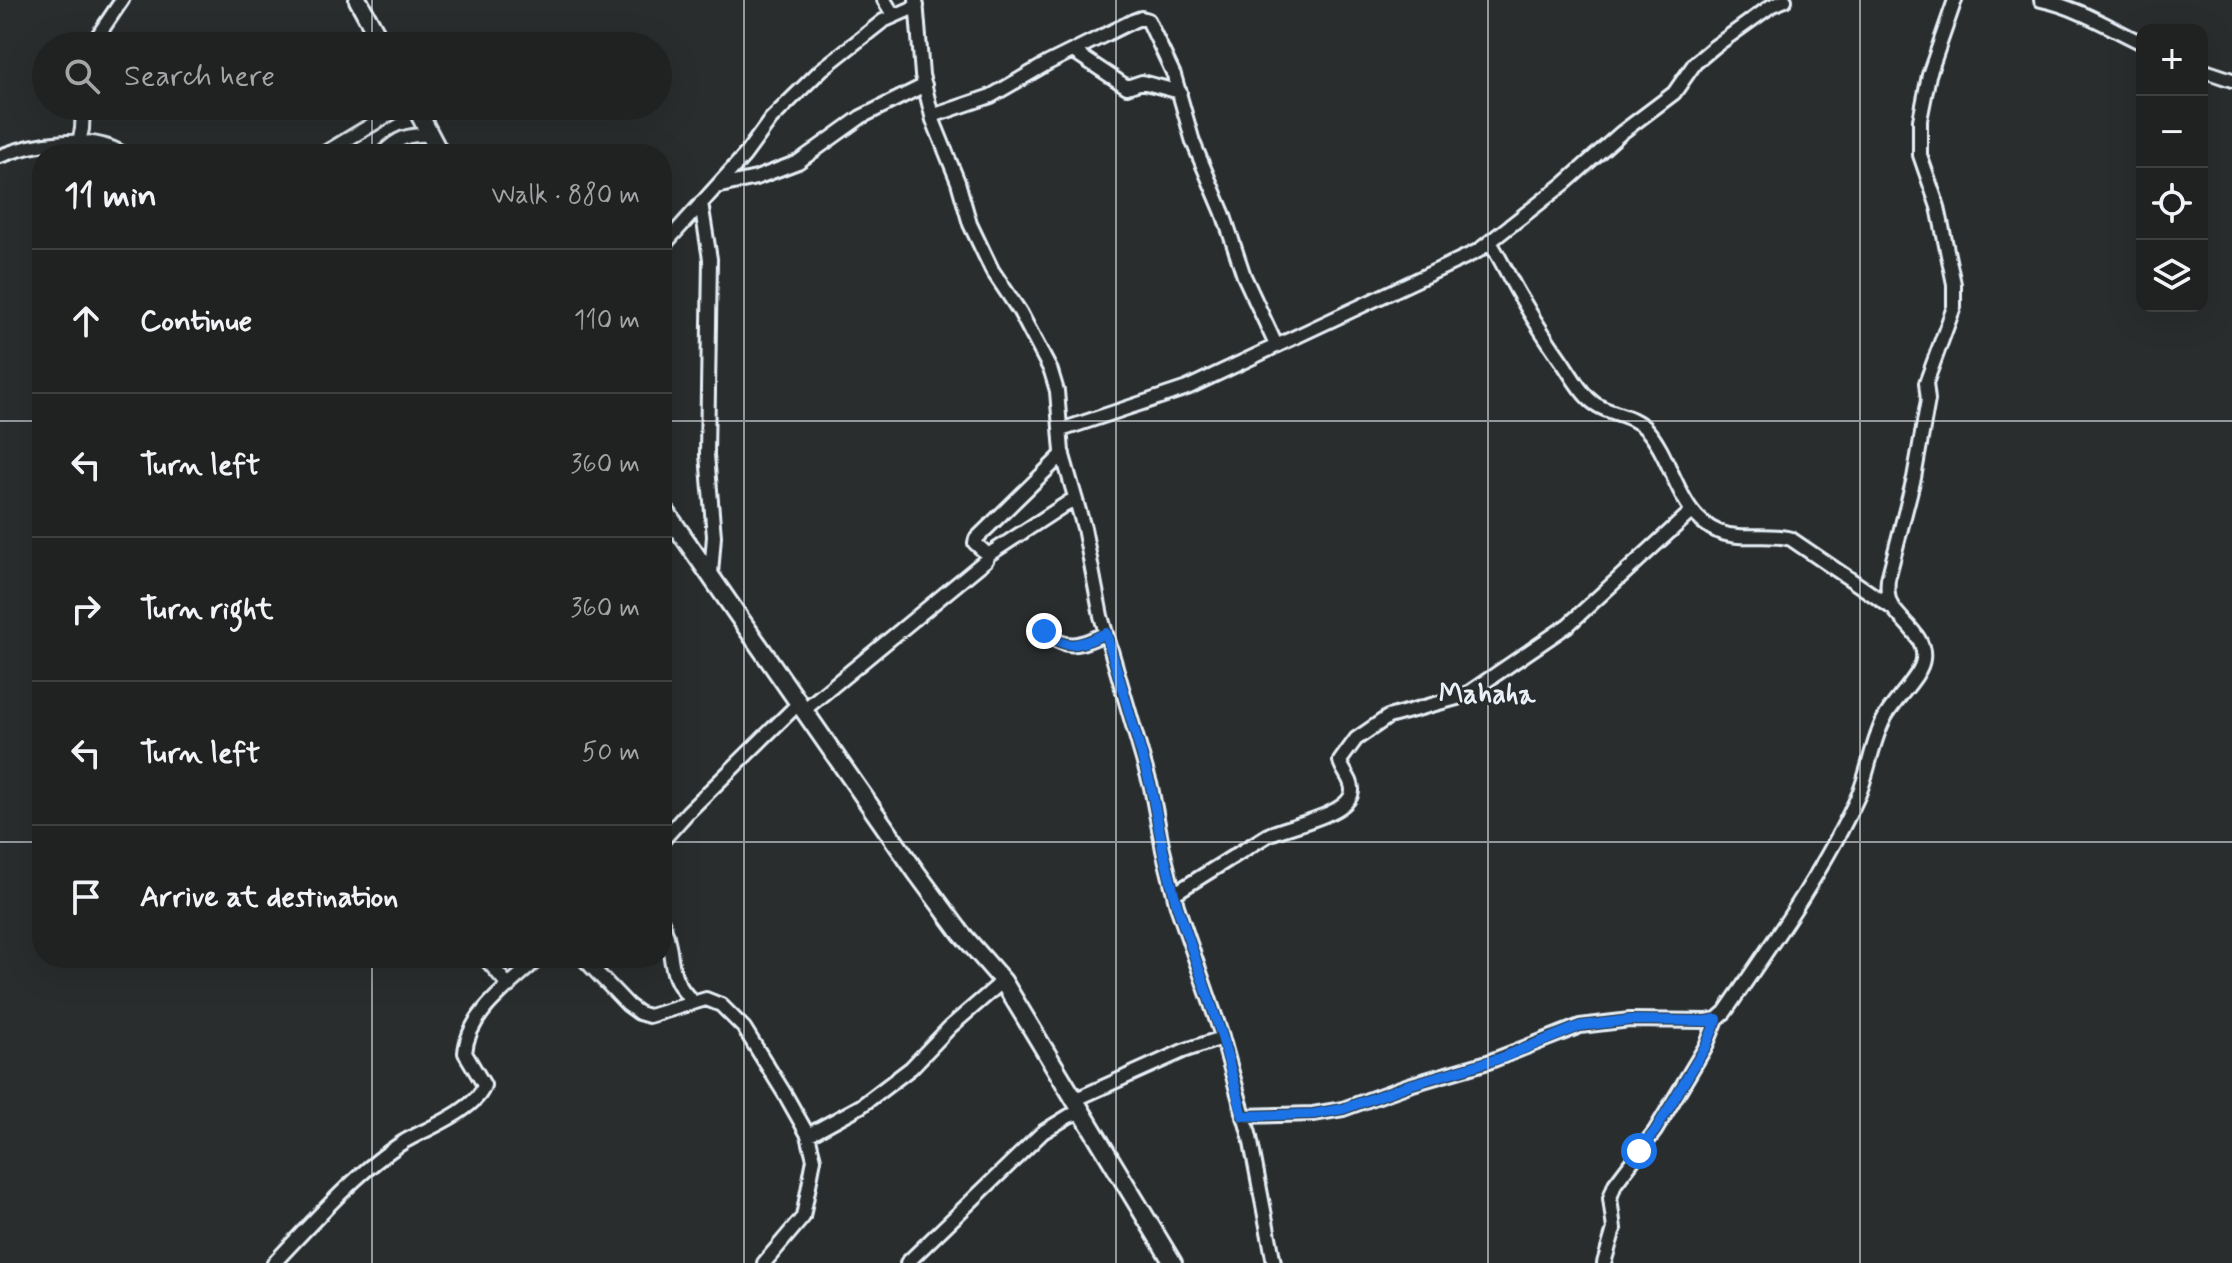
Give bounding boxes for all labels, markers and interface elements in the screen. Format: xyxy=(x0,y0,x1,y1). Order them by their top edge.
map controls xyxy=(2136,24,2208,312)
button: + xyxy=(2136,24,2208,96)
search box xyxy=(32,32,672,120)
icon: search xyxy=(60,54,104,98)
text: Search here xyxy=(124,57,275,96)
button: − xyxy=(2136,96,2208,168)
button: locate xyxy=(2136,168,2208,240)
text: 11 min xyxy=(64,174,157,219)
text: Walk · 880 m xyxy=(492,179,640,213)
button: layers xyxy=(2136,240,2208,312)
icon: ahead xyxy=(64,299,108,343)
text: Continue xyxy=(140,302,252,341)
text: 110 m xyxy=(574,304,640,338)
icon: left xyxy=(64,443,108,487)
text: Turn left xyxy=(140,446,260,485)
text: 360 m xyxy=(571,448,640,482)
icon: right xyxy=(64,587,108,631)
text: Turn right xyxy=(140,590,273,629)
text: 360 m xyxy=(571,592,640,626)
route end xyxy=(1026,613,1062,649)
district label: Mahaha xyxy=(1439,677,1537,714)
icon: left xyxy=(64,731,108,775)
text: Turn left xyxy=(140,734,260,773)
text: 50 m xyxy=(582,736,640,770)
icon: arrive xyxy=(64,875,108,919)
text: Arrive at destination xyxy=(140,878,398,917)
route start xyxy=(1621,1133,1657,1169)

